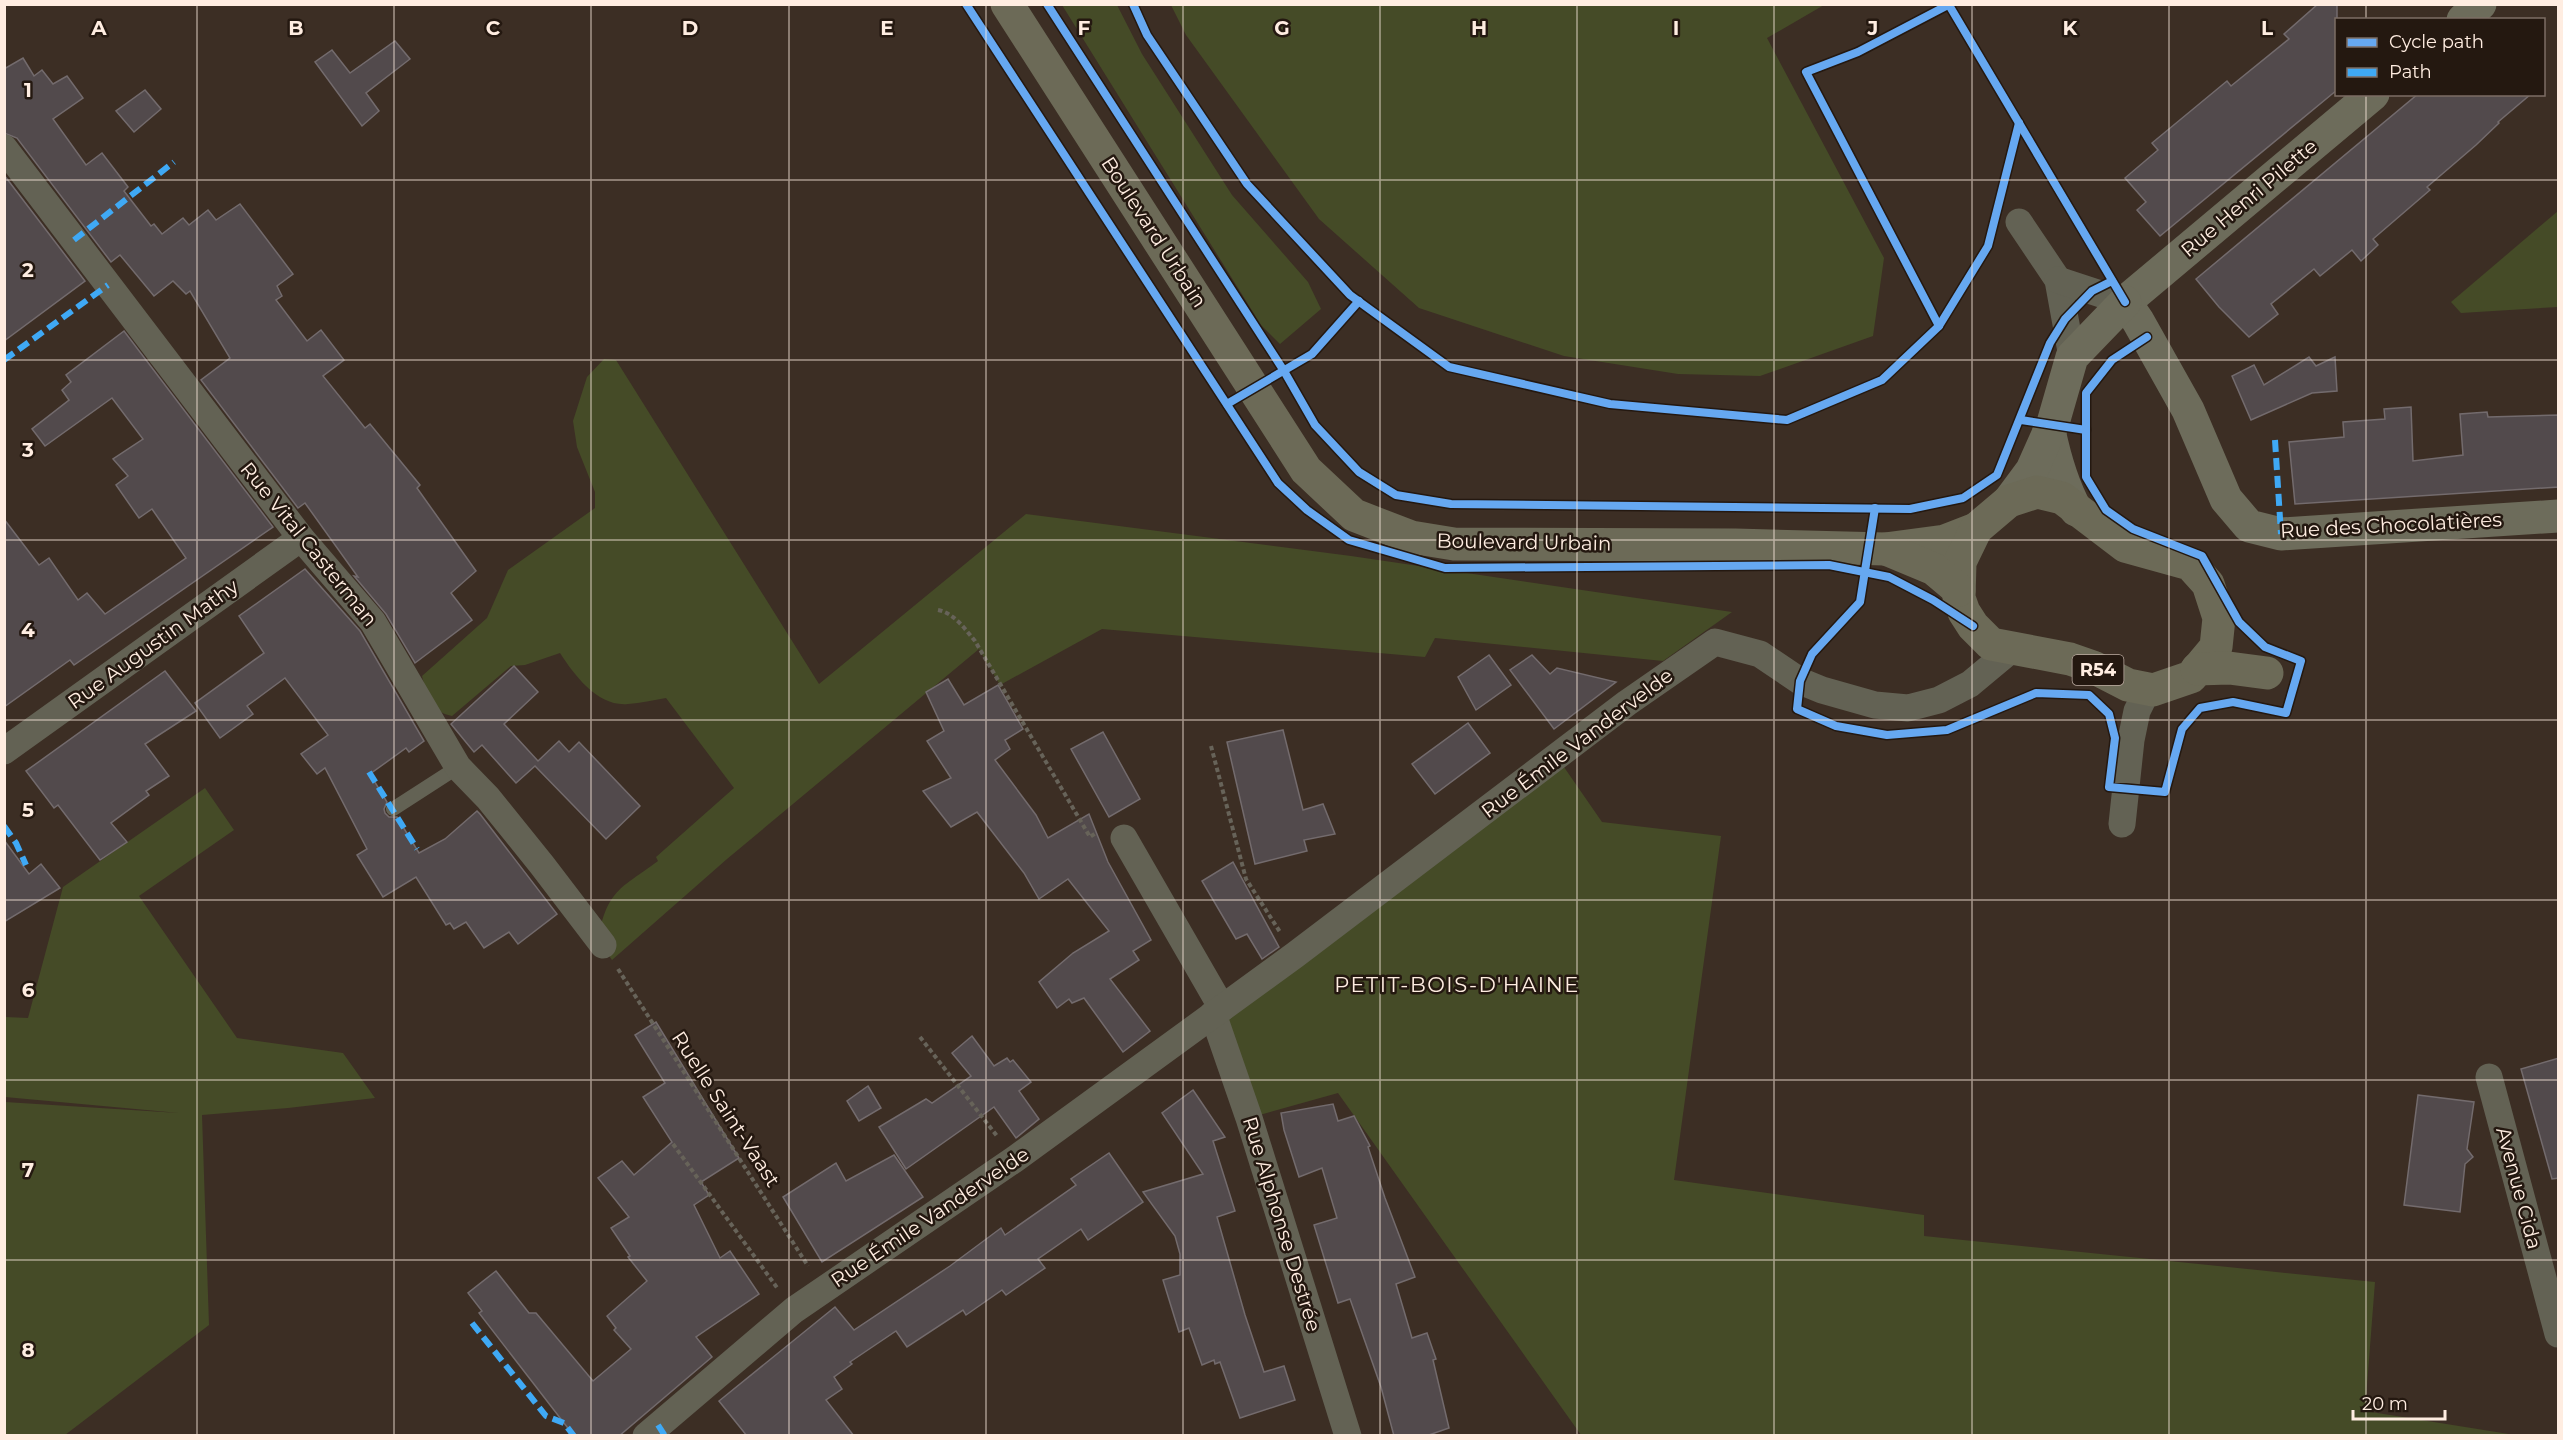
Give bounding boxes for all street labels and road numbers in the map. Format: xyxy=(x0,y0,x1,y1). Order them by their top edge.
street label: Rue Henri Pilette xyxy=(2176,134,2322,262)
street label: Boulevard Urbain xyxy=(1096,152,1212,312)
street label: Rue Vital Casterman xyxy=(235,457,383,631)
street label: Rue des Chocolatières xyxy=(2279,507,2503,543)
street label: Boulevard Urbain xyxy=(1436,528,1612,556)
street label: Rue Augustin Mathy xyxy=(63,574,243,714)
road number: R54 xyxy=(2072,655,2124,685)
street label: Rue Émile Vandervelde xyxy=(1476,663,1678,823)
street label: Ruelle Saint-Vaast xyxy=(667,1027,785,1191)
street label: Rue Alphonse Destrée xyxy=(1238,1114,1326,1334)
street label: Avenue Cida xyxy=(2491,1124,2547,1252)
street label: Rue Émile Vandervelde xyxy=(826,1142,1034,1292)

